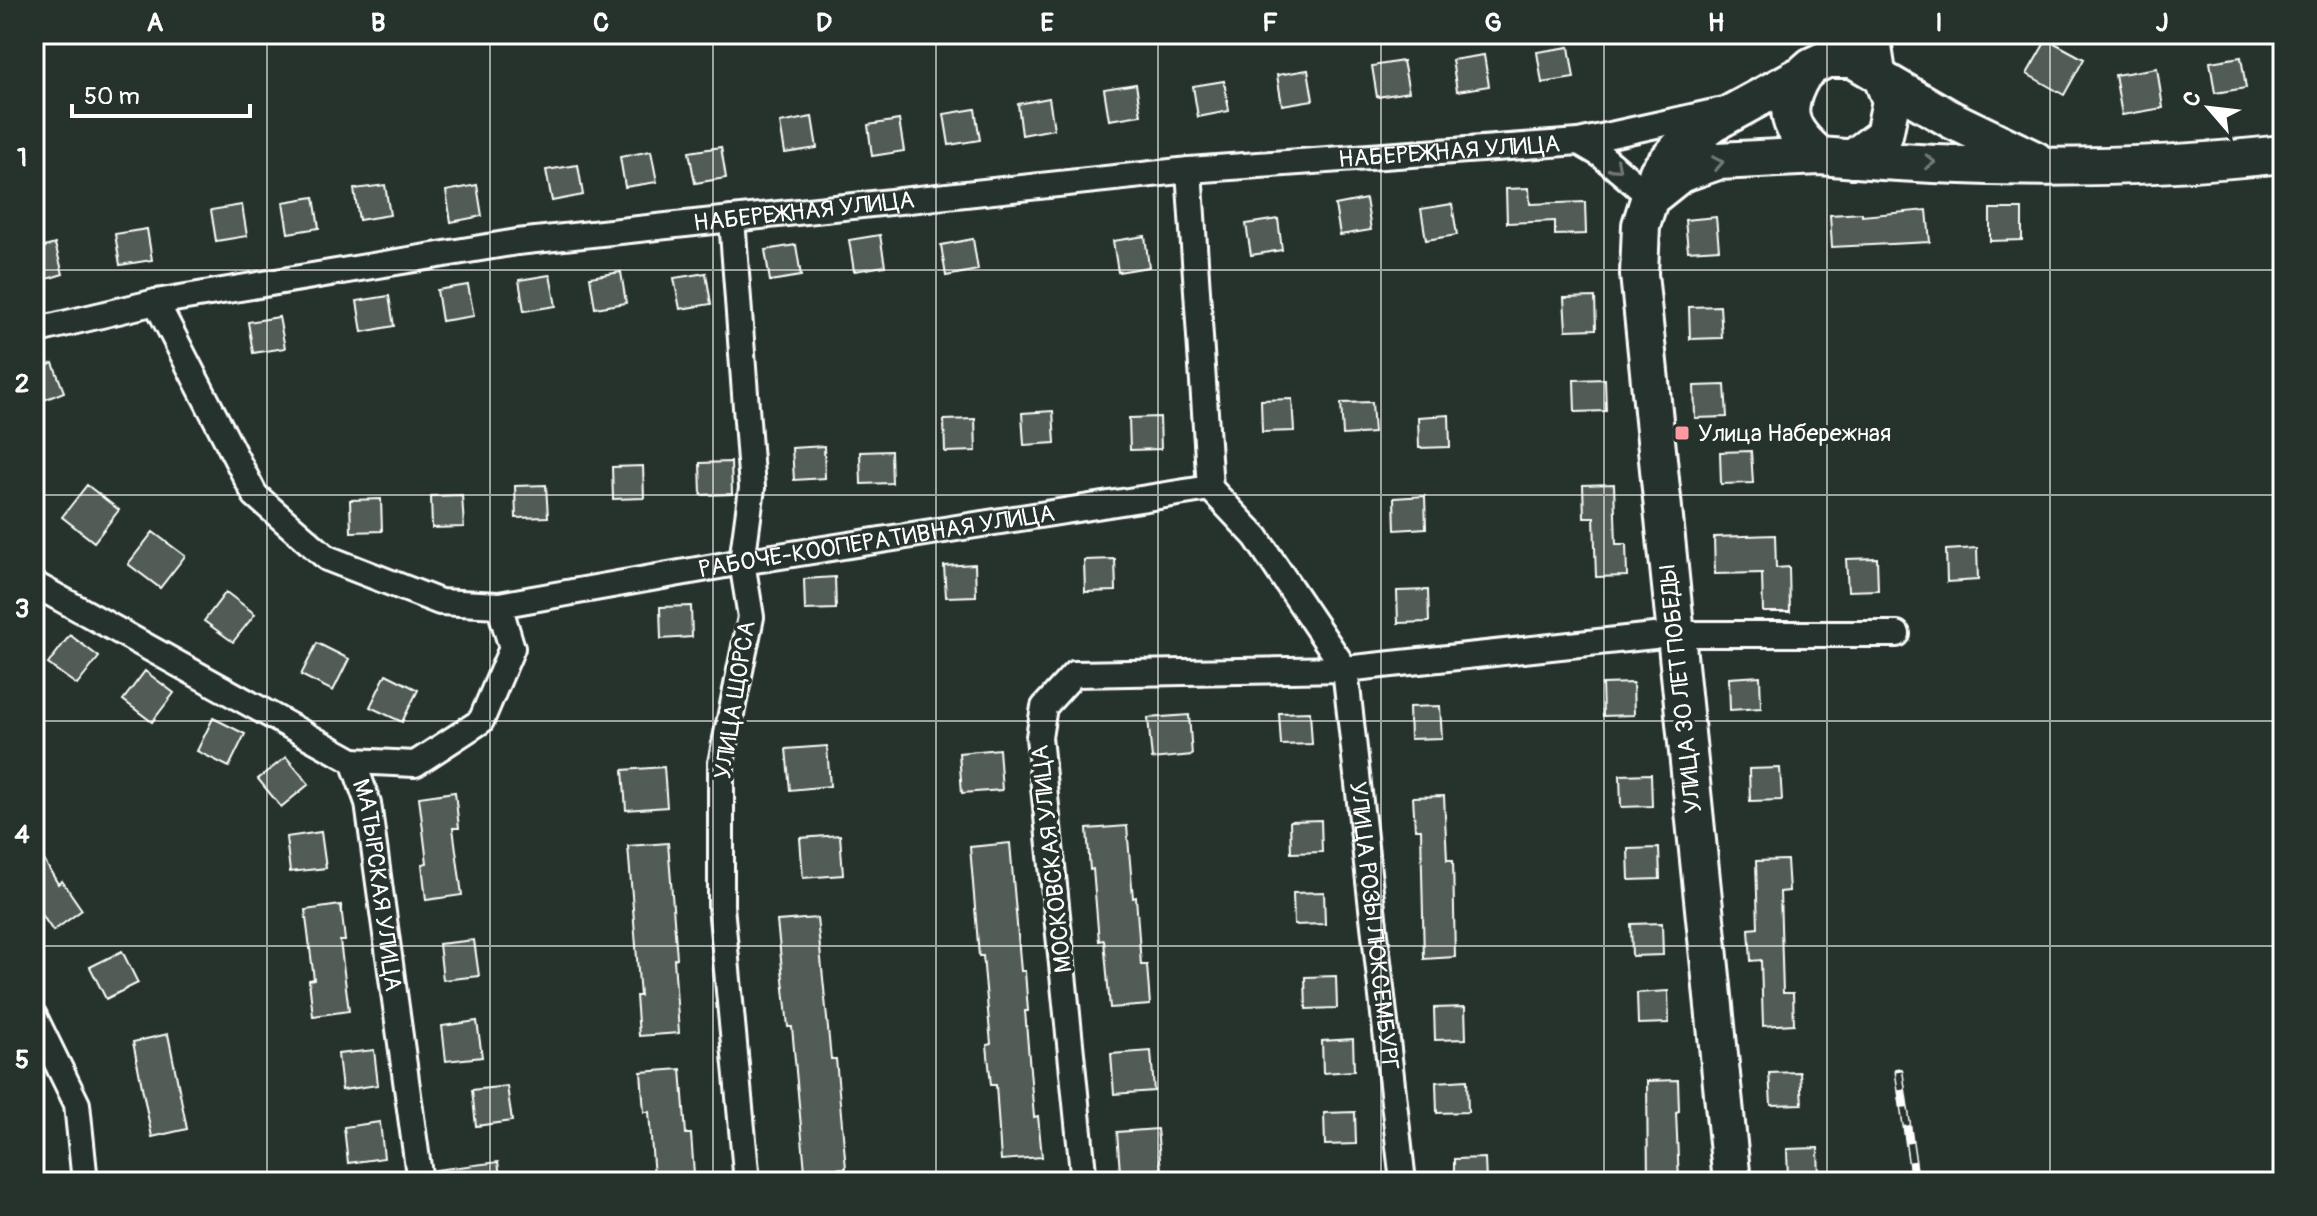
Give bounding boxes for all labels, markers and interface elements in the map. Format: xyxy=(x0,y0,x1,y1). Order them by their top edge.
text: A xyxy=(147,7,164,39)
text: B xyxy=(371,7,385,39)
text: C xyxy=(593,7,609,39)
text: D xyxy=(816,7,832,39)
text: E xyxy=(1040,7,1054,39)
text: F xyxy=(1262,7,1278,39)
text: G xyxy=(1484,7,1502,39)
text: H xyxy=(1708,7,1724,39)
text: I xyxy=(1935,7,1943,39)
text: J xyxy=(2156,7,2168,39)
scale bar xyxy=(72,68,250,118)
north arrow xyxy=(2169,68,2249,148)
text: 50 m xyxy=(84,82,140,111)
text: С xyxy=(2177,86,2208,112)
street label: НАБЕРЕЖНАЯ УЛИЦА xyxy=(1337,129,1561,174)
text: 1 xyxy=(17,142,27,174)
one-way arrow xyxy=(1924,153,1937,170)
one-way arrow xyxy=(1712,155,1725,172)
one-way arrow xyxy=(1607,158,1621,172)
street label: НАБЕРЕЖНАЯ УЛИЦА xyxy=(692,185,916,238)
text: 2 xyxy=(15,368,29,400)
place label: Улица Набережная xyxy=(1698,419,1891,448)
marker: Улица Набережная xyxy=(1673,424,1691,442)
street label: РАБОЧЕ-КООПЕРАТИВНАЯ УЛИЦА xyxy=(696,498,1057,584)
street label: УЛИЦА 30 ЛЕТ ПОБЕДЫ xyxy=(1654,563,1708,815)
text: 3 xyxy=(15,593,29,625)
street label: УЛИЦА ЩОРСА xyxy=(708,619,762,781)
street label: МОСКОВСКАЯ УЛИЦА xyxy=(1026,744,1078,974)
street label: МАТЫРСКАЯ УЛИЦА xyxy=(346,775,408,993)
street label: УЛИЦА РОЗЫ ЛЮКСЕМБУРГ xyxy=(1343,780,1405,1072)
text: 4 xyxy=(14,819,30,851)
text: 5 xyxy=(15,1044,29,1076)

